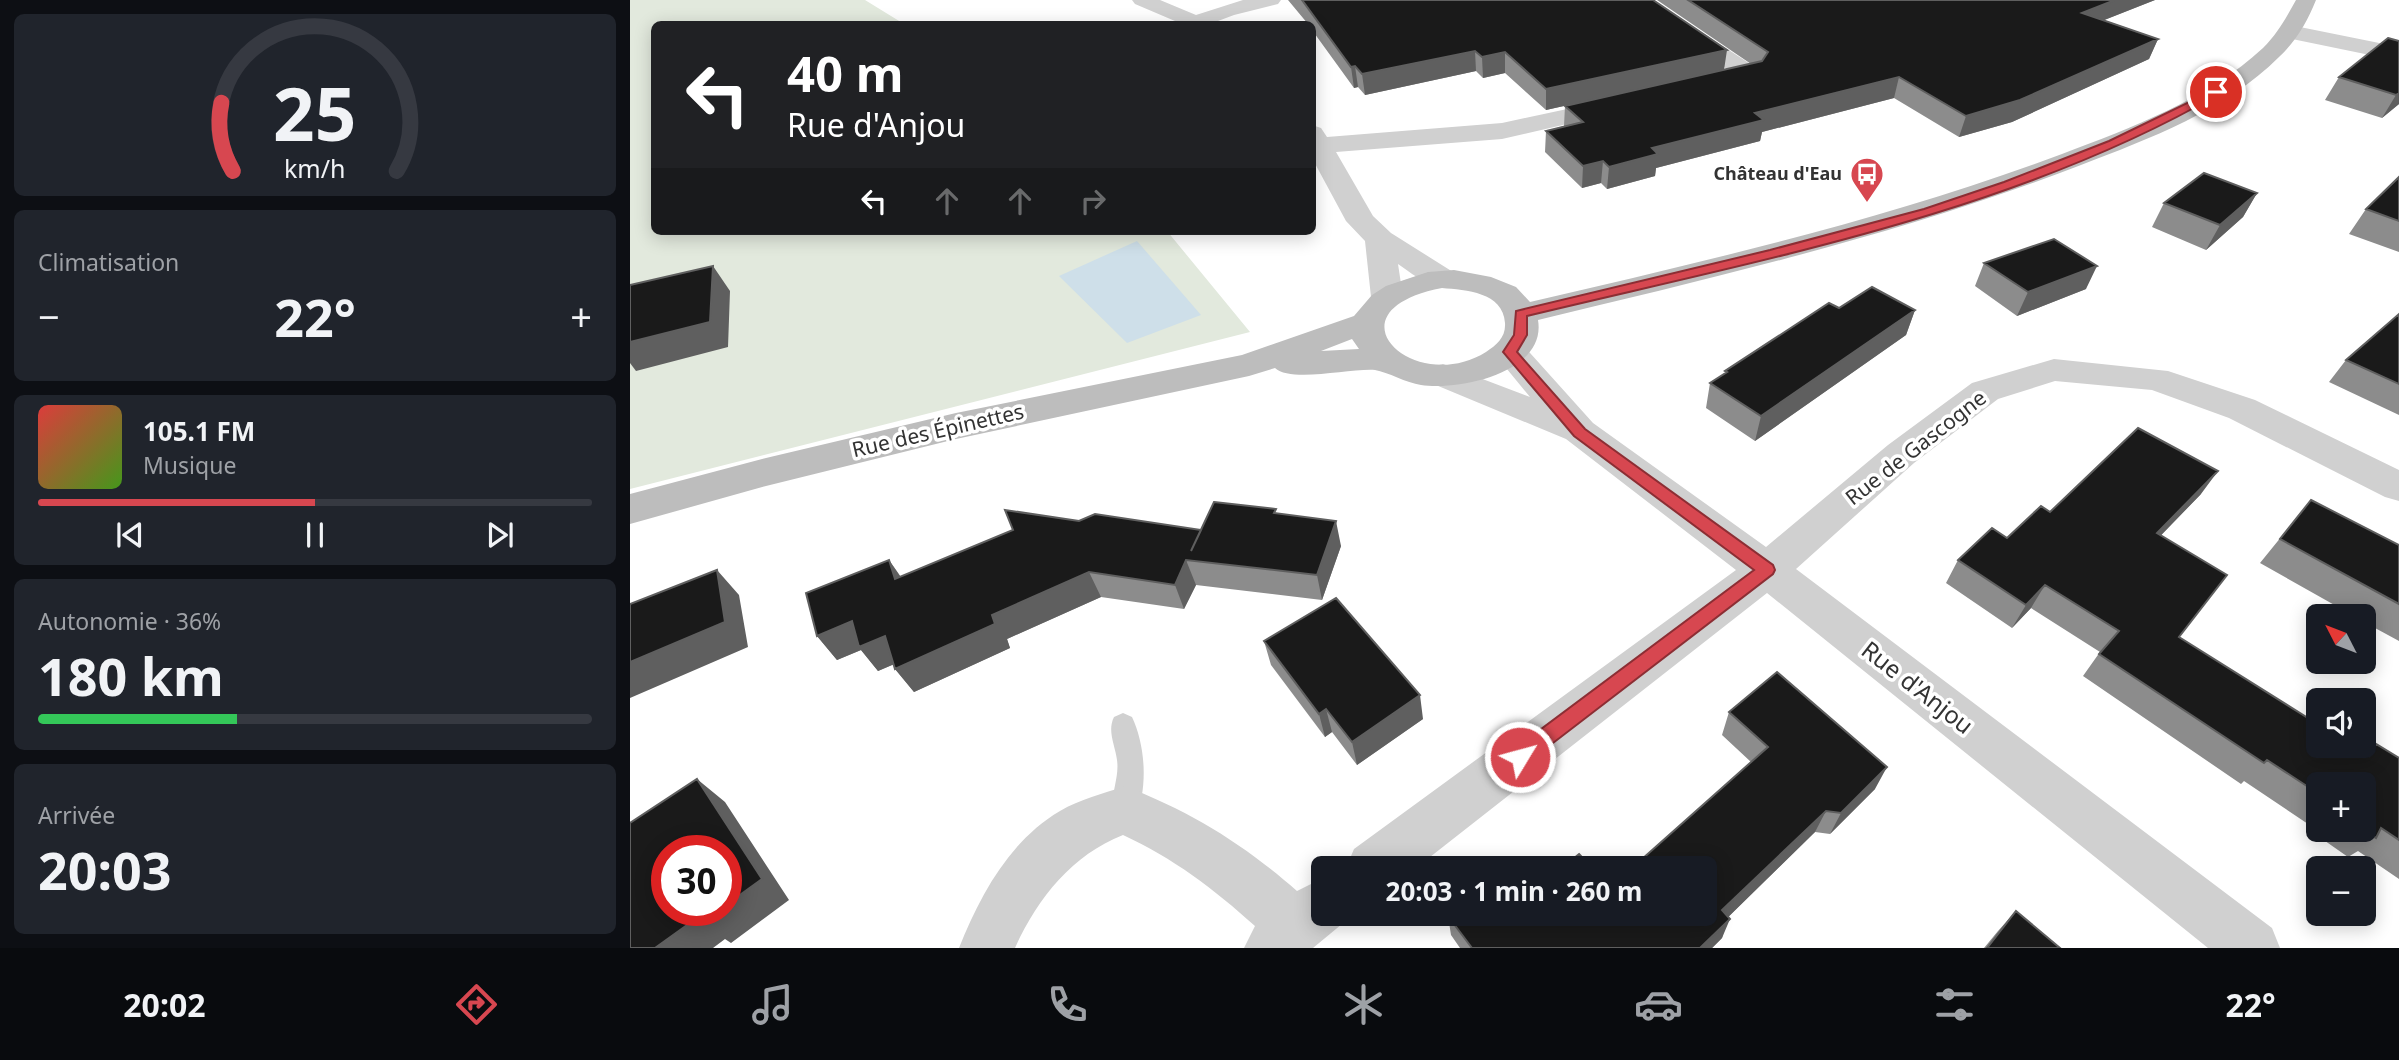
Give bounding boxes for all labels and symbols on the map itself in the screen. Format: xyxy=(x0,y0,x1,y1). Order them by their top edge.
pin xyxy=(2186,62,2246,122)
bus stop icon: Château d'Eau xyxy=(1848,155,1886,204)
place label: Château d'Eau xyxy=(1714,161,1842,185)
street label: Rue de Gascogne xyxy=(1839,383,1991,511)
street label: Rue des Épinettes xyxy=(849,397,1026,463)
north arrow xyxy=(2306,604,2376,674)
street label: Rue d'Anjou xyxy=(1855,633,1981,741)
position arrow xyxy=(1483,720,1557,794)
speed limit sign: 30 xyxy=(651,835,742,926)

